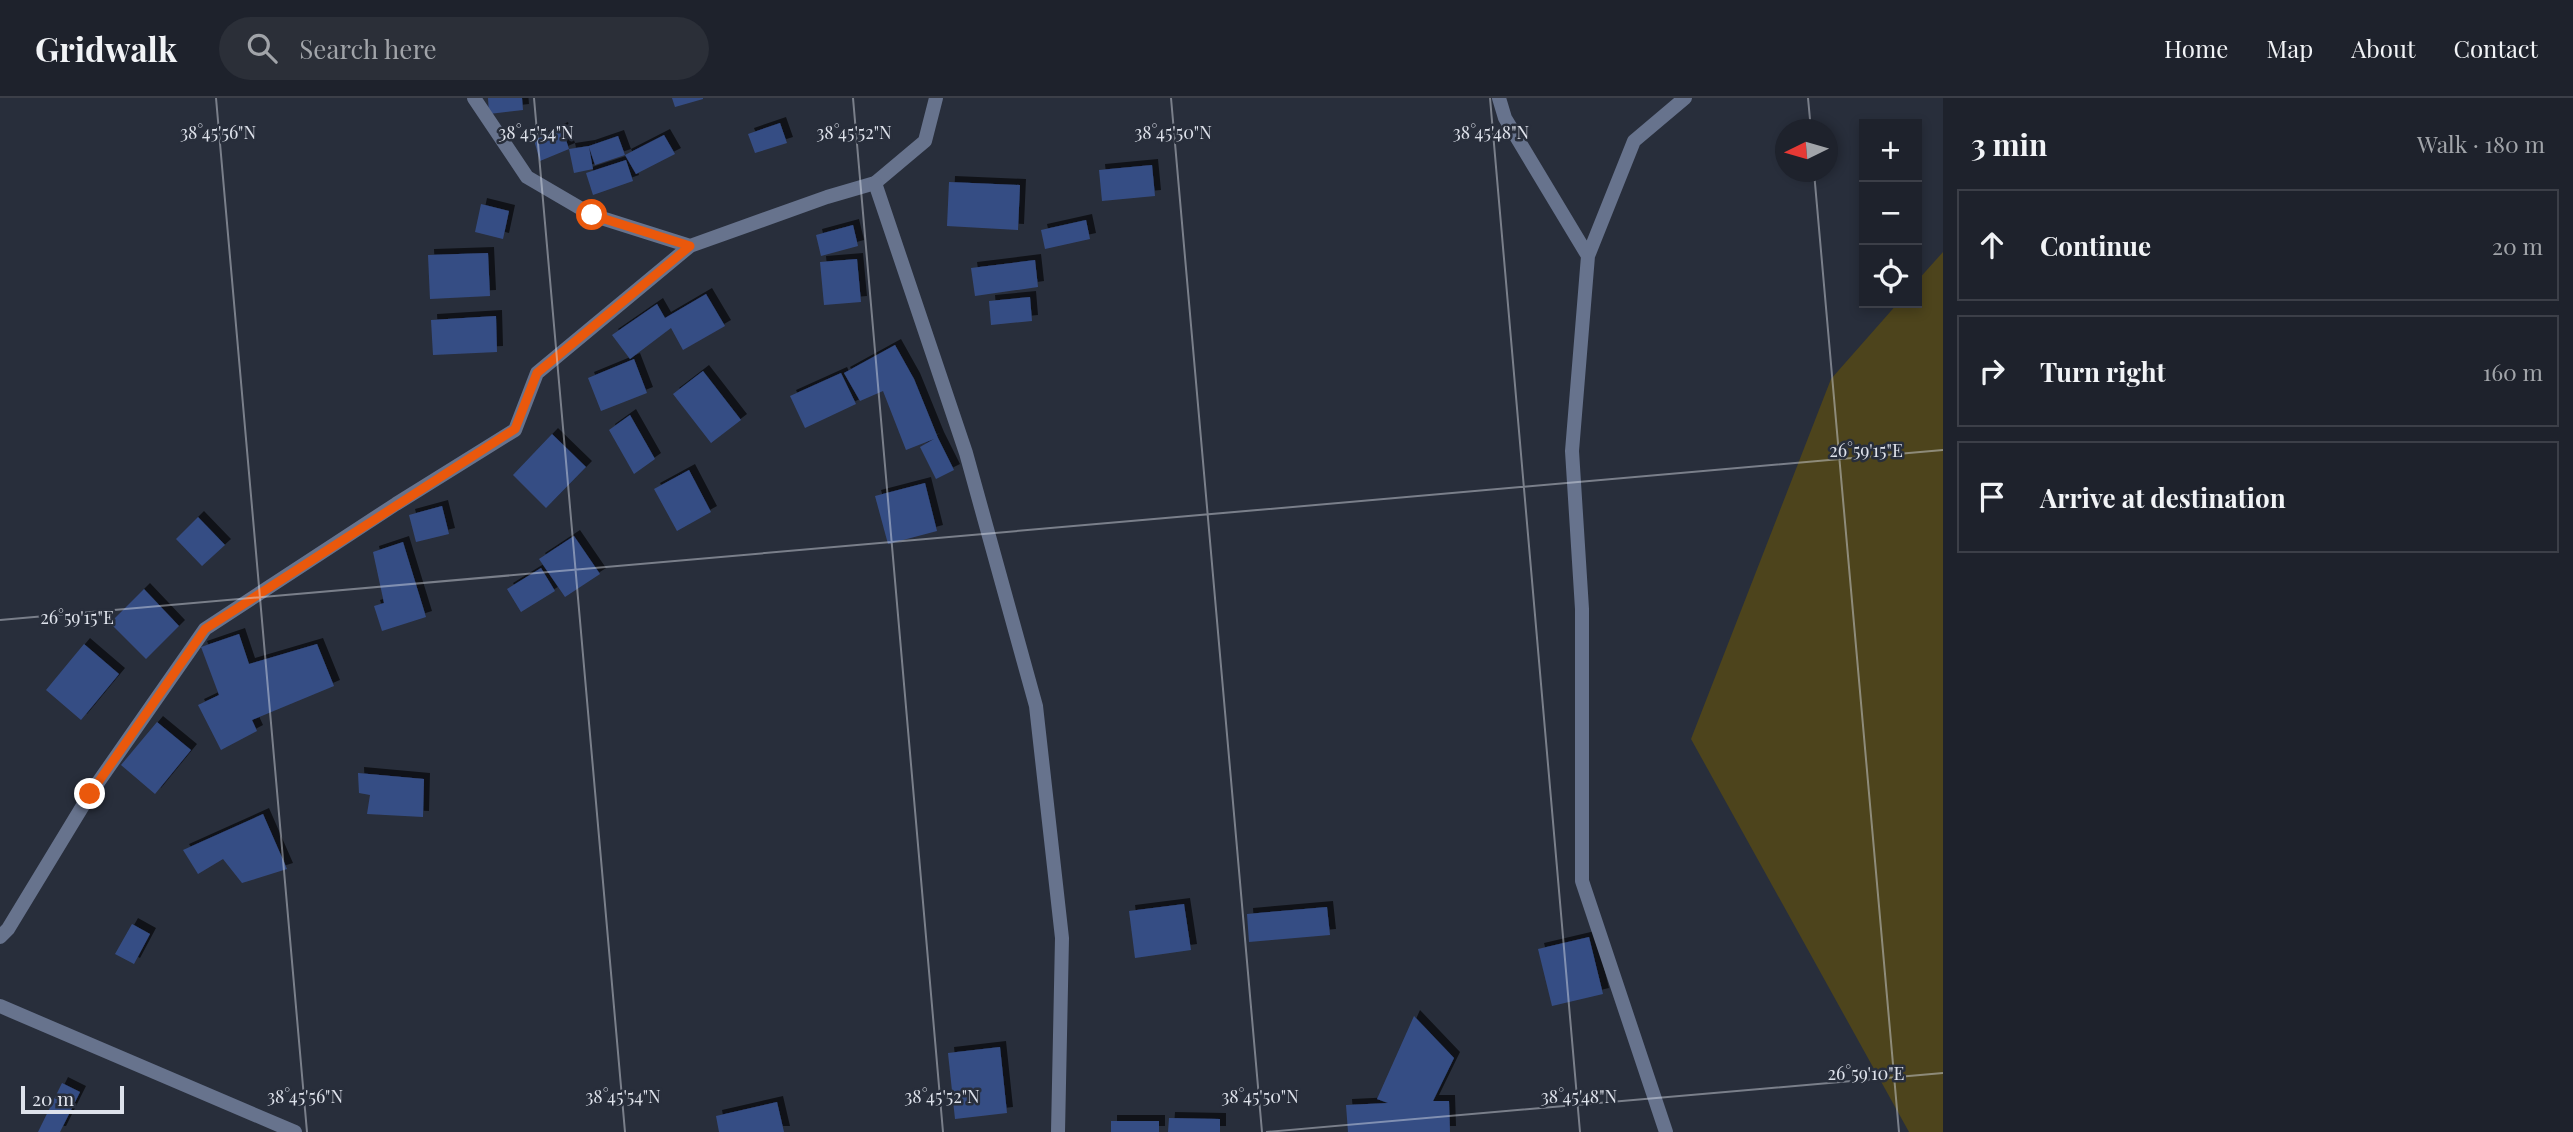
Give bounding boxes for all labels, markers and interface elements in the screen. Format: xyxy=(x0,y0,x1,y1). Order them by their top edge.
search box xyxy=(219,17,709,80)
text: Gridwalk xyxy=(35,26,177,70)
icon: search xyxy=(243,29,281,67)
text: Search here xyxy=(299,31,437,66)
text: Home xyxy=(2164,32,2228,64)
text: Map xyxy=(2266,32,2313,64)
text: About xyxy=(2351,32,2415,64)
text: Contact xyxy=(2453,32,2538,64)
north arrow xyxy=(1775,119,1838,182)
map controls xyxy=(1859,119,1922,308)
button: + xyxy=(1859,119,1922,182)
text: 38°45'56"N xyxy=(180,120,256,144)
text: 38°45'54"N xyxy=(498,120,574,144)
text: 38°45'52"N xyxy=(816,120,892,144)
text: 38°45'50"N xyxy=(1134,120,1212,144)
text: 38°45'48"N xyxy=(1453,120,1530,144)
text: 3 min xyxy=(1971,124,2047,164)
text: Walk · 180 m xyxy=(2417,128,2545,159)
button: − xyxy=(1859,182,1922,245)
route start xyxy=(576,199,607,230)
icon: ahead xyxy=(1973,226,2011,264)
text: Continue xyxy=(2040,228,2151,263)
text: 20 m xyxy=(2492,230,2543,261)
button: locate xyxy=(1859,245,1922,308)
icon: right xyxy=(1973,352,2011,390)
text: Turn right xyxy=(2040,354,2166,389)
text: 160 m xyxy=(2483,356,2543,387)
text: 26°59'15"E xyxy=(1829,438,1903,462)
icon: arrive xyxy=(1973,478,2011,516)
text: Arrive at destination xyxy=(2040,480,2286,515)
text: 26°59'15"E xyxy=(40,605,114,629)
route end xyxy=(74,778,105,809)
text: 26°59'10"E xyxy=(1827,1061,1905,1085)
scale bar xyxy=(21,1083,124,1115)
text: 38°45'56"N xyxy=(267,1084,343,1108)
text: 38°45'54"N xyxy=(585,1084,661,1108)
text: 38°45'52"N xyxy=(904,1084,980,1108)
text: 38°45'50"N xyxy=(1221,1084,1299,1108)
text: 38°45'48"N xyxy=(1541,1084,1618,1108)
text: 20 m xyxy=(32,1085,74,1111)

